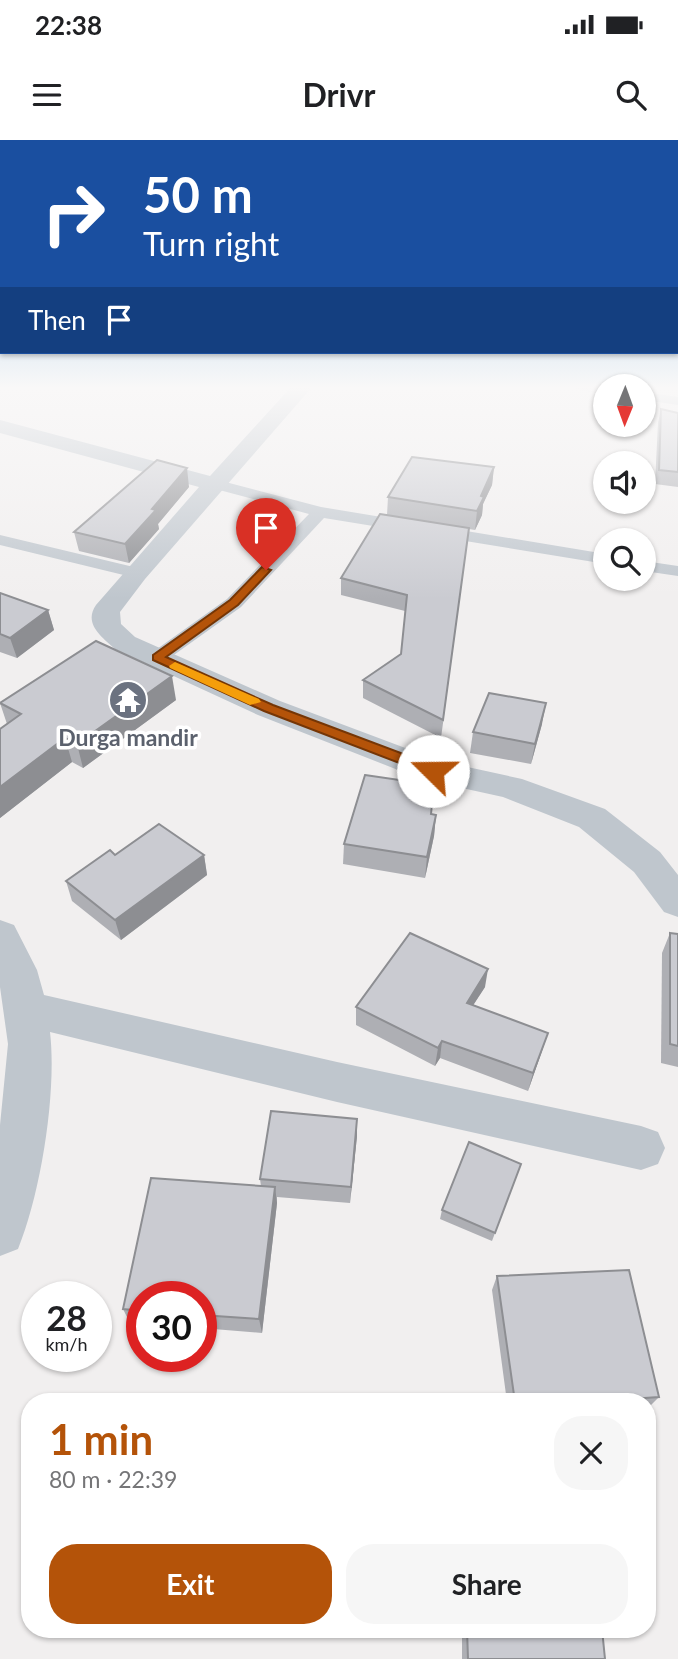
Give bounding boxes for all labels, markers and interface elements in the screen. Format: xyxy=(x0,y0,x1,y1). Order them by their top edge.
text: 22:38 xyxy=(35,9,102,41)
text: Drivr xyxy=(303,75,375,114)
icon: menu xyxy=(28,76,66,114)
icon: search xyxy=(612,76,650,114)
text: 50 m xyxy=(143,165,253,223)
icon: right xyxy=(28,168,119,259)
text: Turn right xyxy=(143,224,279,263)
icon: arrive xyxy=(100,301,138,339)
text: Then xyxy=(28,304,86,336)
north arrow xyxy=(593,374,656,438)
map controls xyxy=(593,374,656,591)
button: sound xyxy=(593,451,656,514)
pin xyxy=(236,498,296,570)
icon: arrive xyxy=(247,509,285,547)
button: search xyxy=(593,528,656,591)
temple icon: Durga mandir xyxy=(107,679,149,721)
place label: Durga mandir xyxy=(58,723,198,751)
position arrow xyxy=(396,734,470,808)
speed limit sign: 30 xyxy=(126,1281,217,1372)
text: 28 xyxy=(46,1296,87,1338)
text: km/h xyxy=(45,1333,88,1355)
text: 1 min xyxy=(49,1414,153,1464)
button: close xyxy=(554,1416,628,1490)
text: 80 m · 22:39 xyxy=(49,1465,177,1493)
button: Exit xyxy=(49,1544,332,1624)
button: Share xyxy=(346,1544,628,1624)

